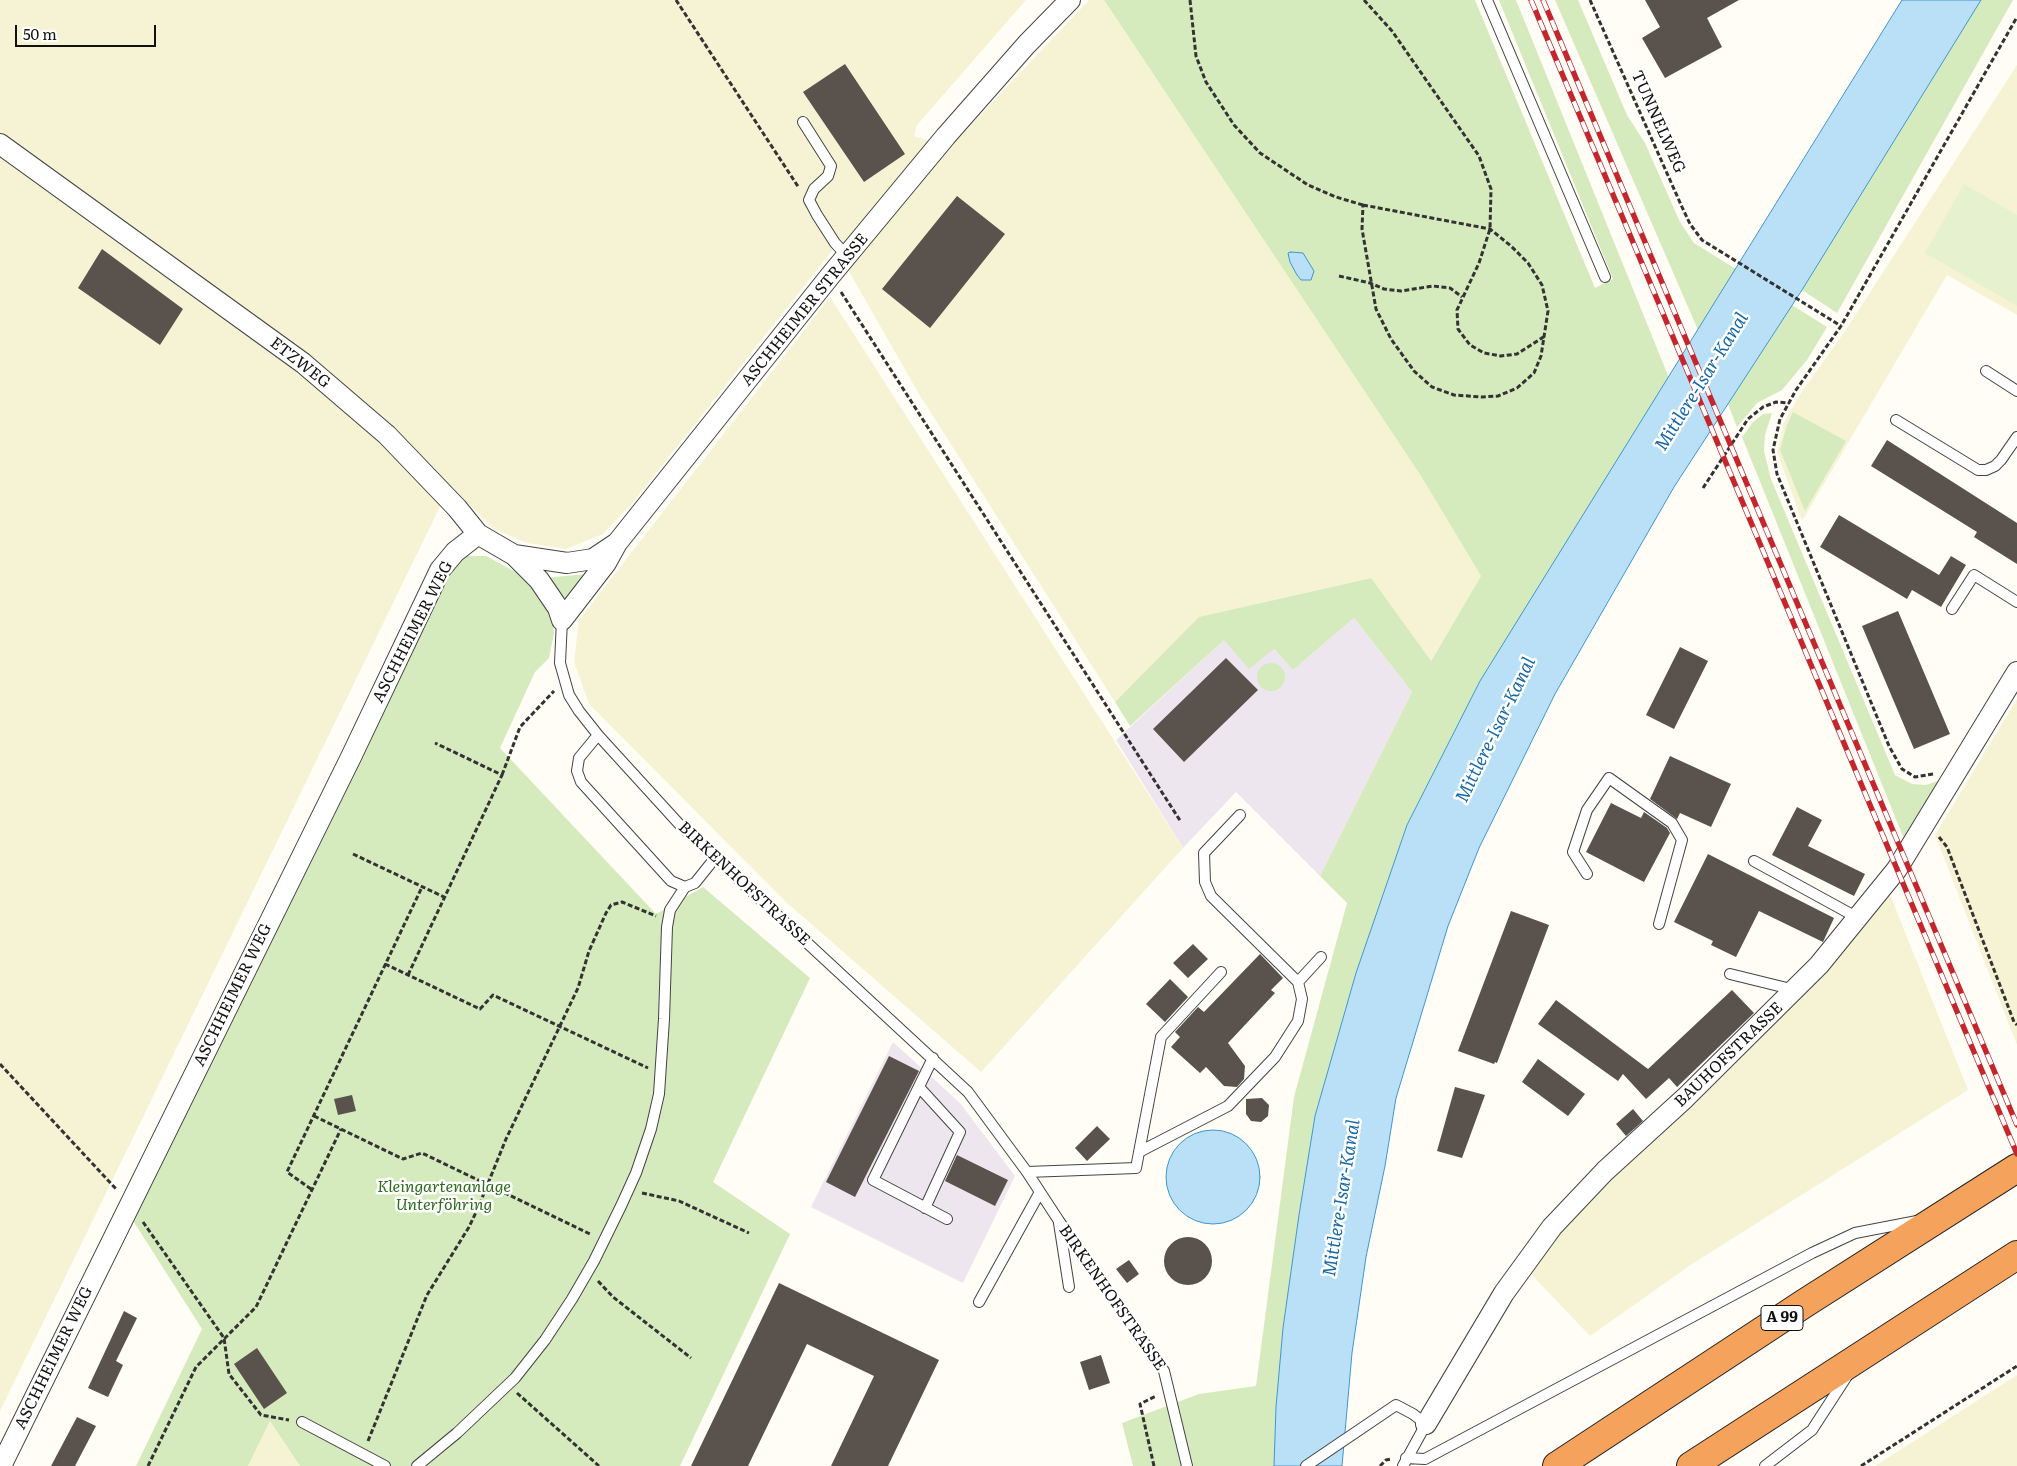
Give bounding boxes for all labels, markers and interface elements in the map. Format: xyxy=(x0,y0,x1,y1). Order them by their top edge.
scale bar xyxy=(18,15,159,47)
text: 50 m xyxy=(23,22,57,45)
street label: TUNNELWEG xyxy=(1627,68,1689,176)
street label: ASCHHEIMER STRASSE xyxy=(737,230,873,390)
water label: Mittlere-Isar-Kanal xyxy=(1651,309,1753,455)
street label: ETZWEG xyxy=(266,333,334,393)
street label: ASCHHEIMER WEG xyxy=(369,558,457,706)
water label: Mittlere-Isar-Kanal xyxy=(1452,654,1540,806)
street label: BIRKENHOFSTRASSE xyxy=(674,818,814,950)
street label: ASCHHEIMER WEG xyxy=(190,920,276,1070)
street label: BAUHOFSTRASSE xyxy=(1671,998,1787,1112)
water label: Mittlere-Isar-Kanal xyxy=(1319,1118,1365,1278)
park label: Kleingartenanlage Unterföhring xyxy=(377,1177,511,1215)
street label: BIRKENHOFSTRASSE xyxy=(1054,1222,1170,1374)
street label: ASCHHEIMER WEG xyxy=(11,1283,97,1433)
road number: A 99 xyxy=(1761,1306,1803,1330)

